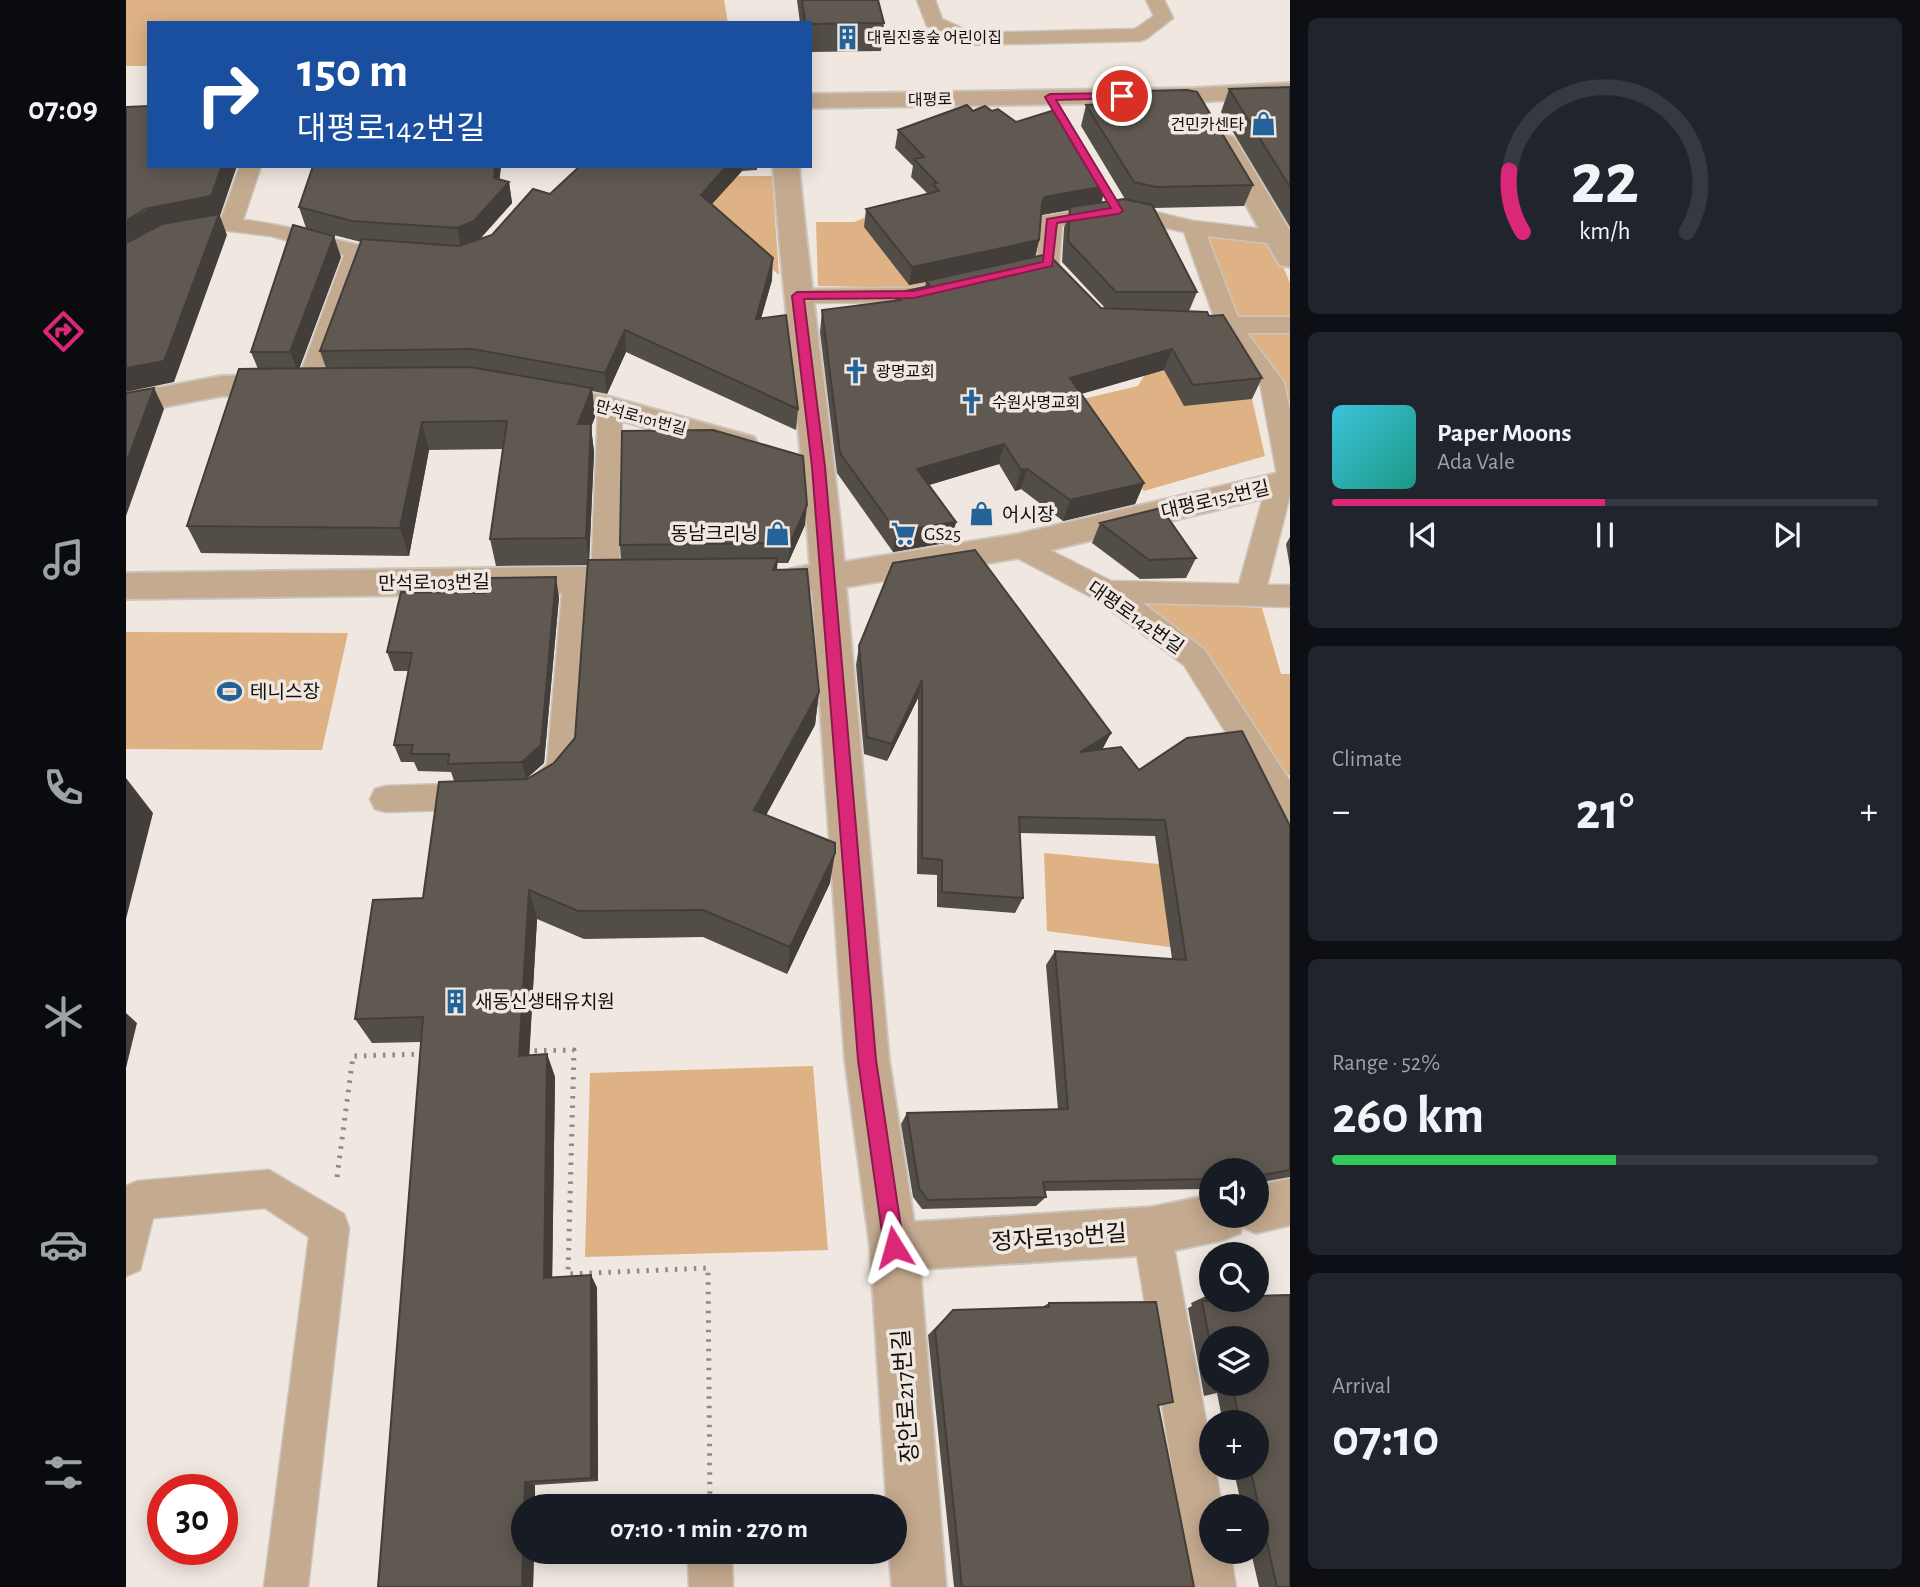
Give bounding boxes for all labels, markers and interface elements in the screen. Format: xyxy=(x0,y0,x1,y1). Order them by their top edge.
building icon: 대림진흥숲 어린이집 xyxy=(833,23,861,51)
place label: 대림진흥숲 어린이집 xyxy=(867,30,1002,46)
text: 150 m xyxy=(297,47,408,96)
icon: right xyxy=(182,49,273,140)
pin xyxy=(1092,66,1152,126)
icon: arrive xyxy=(1103,77,1141,115)
street label: 대평로 xyxy=(908,92,953,108)
text: 07:09 xyxy=(28,93,98,125)
shop icon: 건민카센타 xyxy=(1250,110,1278,138)
text: 대평로142번길 xyxy=(297,113,485,145)
place label: 건민카센타 xyxy=(1170,117,1244,133)
text: 22 xyxy=(1571,144,1639,217)
text: km/h xyxy=(1579,219,1631,244)
icon: directions xyxy=(39,307,88,356)
church icon: 광명교회 xyxy=(842,357,870,385)
place label: 광명교회 xyxy=(876,364,935,380)
church icon: 수원사명교회 xyxy=(958,388,986,416)
place label: 수원사명교회 xyxy=(992,395,1080,411)
street label: 만석로101번길 xyxy=(594,398,688,438)
text: Paper Moons xyxy=(1437,420,1572,446)
text: Ada Vale xyxy=(1437,451,1515,474)
street label: 대평로152번길 xyxy=(1159,478,1271,522)
shop icon: 어시장 xyxy=(968,500,996,528)
place label: 어시장 xyxy=(1002,505,1054,525)
icon: previous xyxy=(1404,516,1442,554)
icon: pause xyxy=(1586,516,1624,554)
icon: next xyxy=(1768,516,1806,554)
shop icon: 동남크리닝 xyxy=(764,519,792,547)
supermarket icon: GS25 xyxy=(890,519,918,547)
place label: 동남크리닝 xyxy=(671,524,758,544)
place label: GS25 xyxy=(924,525,961,544)
icon: music xyxy=(39,535,88,584)
street label: 만석로103번길 xyxy=(378,572,490,594)
street label: 대평로142번길 xyxy=(1084,578,1187,658)
sports icon: 테니스장 xyxy=(216,677,244,705)
place label: 테니스장 xyxy=(250,682,320,702)
text: Climate xyxy=(1332,748,1402,771)
icon: phone xyxy=(39,763,88,812)
text: 21° xyxy=(1576,786,1634,838)
text: − xyxy=(1332,793,1350,831)
text: + xyxy=(1860,793,1878,831)
building icon: 새동신생태유치원 xyxy=(441,987,469,1015)
icon: climate xyxy=(39,992,88,1041)
place label: 새동신생태유치원 xyxy=(475,992,615,1012)
text: Range · 52% xyxy=(1332,1052,1440,1075)
text: 260 km xyxy=(1332,1090,1484,1142)
map controls xyxy=(1199,1158,1269,1564)
button: sound xyxy=(1199,1158,1269,1228)
position arrow xyxy=(857,1210,931,1284)
icon: car xyxy=(39,1220,88,1269)
street label: 정자로130번길 xyxy=(991,1220,1127,1255)
button: search xyxy=(1199,1242,1269,1312)
button: layers xyxy=(1199,1326,1269,1396)
street label: 장안로217번길 xyxy=(888,1328,923,1464)
text: Arrival xyxy=(1332,1375,1391,1398)
button: + xyxy=(1199,1410,1269,1480)
text: 07:10 xyxy=(1332,1413,1439,1465)
icon: filters xyxy=(39,1448,88,1497)
speed limit sign: 30 xyxy=(147,1474,238,1565)
button: − xyxy=(1199,1494,1269,1564)
text: 07:10 · 1 min · 270 m xyxy=(610,1516,808,1542)

